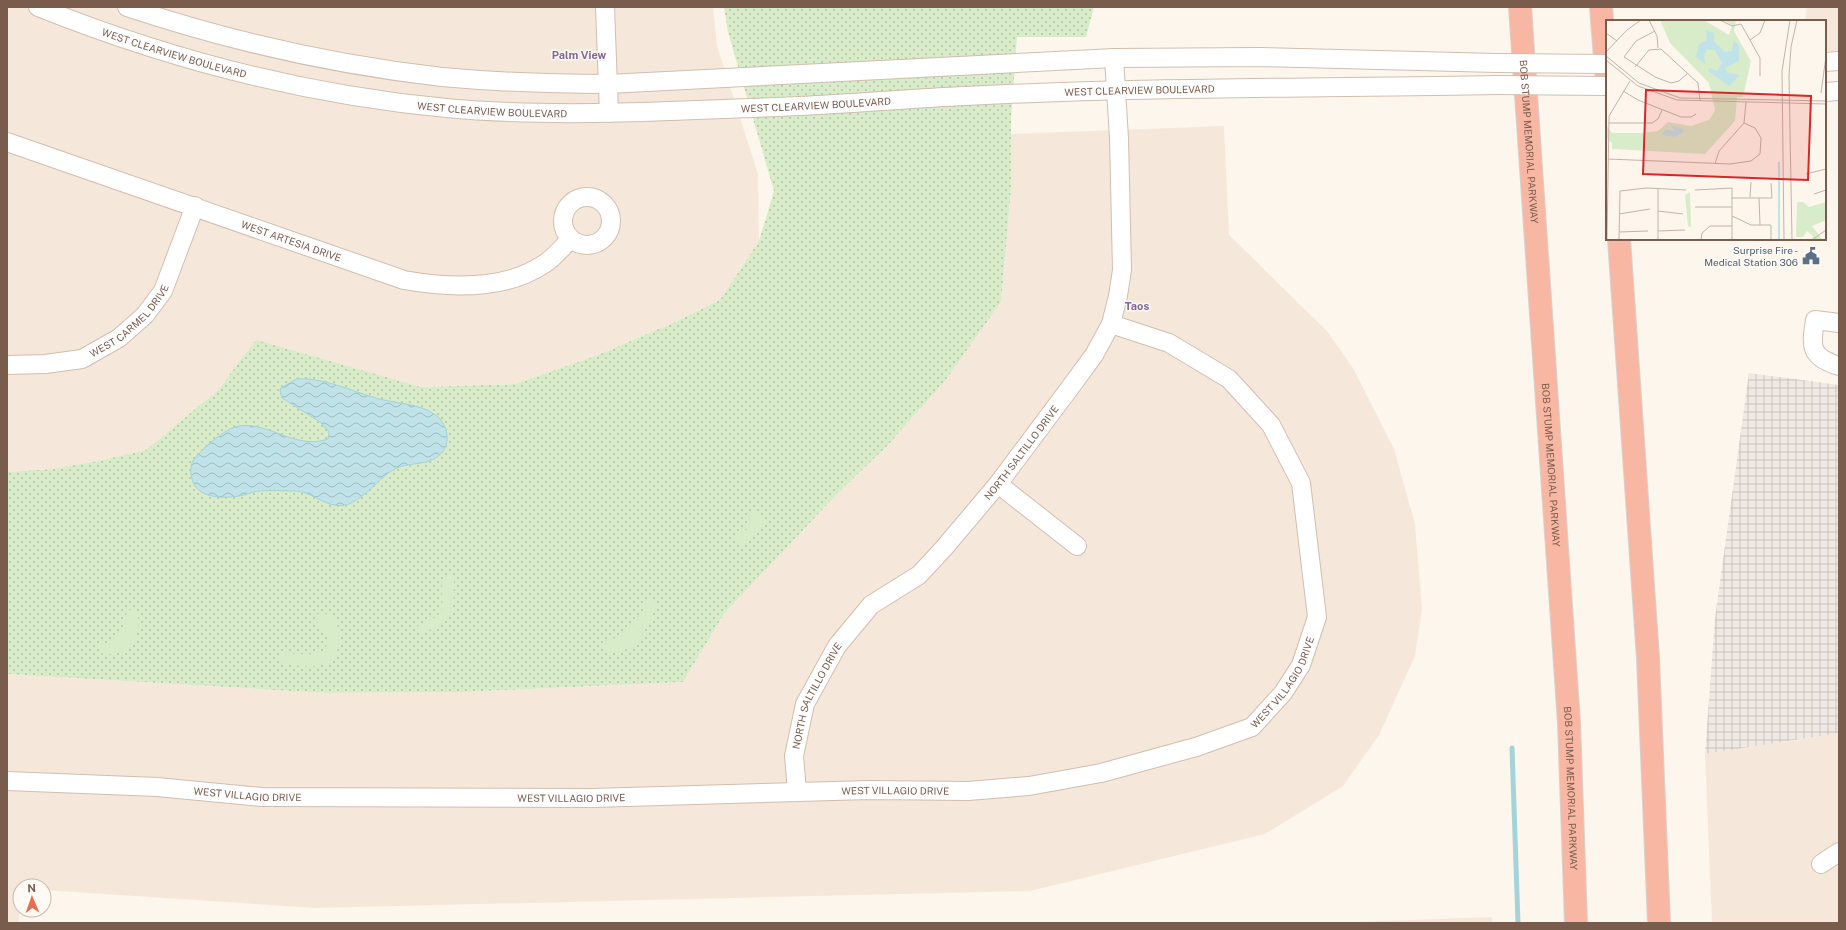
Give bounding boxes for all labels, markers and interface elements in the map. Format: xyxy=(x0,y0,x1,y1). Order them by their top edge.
inset map xyxy=(1606,20,1826,240)
street label: WEST CLEARVIEW BOULEVARD xyxy=(100,26,248,80)
district label: Palm View xyxy=(552,49,607,61)
street label: BOB STUMP MEMORIAL PARKWAY xyxy=(1518,59,1541,224)
street label: WEST CLEARVIEW BOULEVARD xyxy=(1064,82,1215,98)
street label: WEST CLEARVIEW BOULEVARD xyxy=(741,94,891,114)
street label: WEST CLEARVIEW BOULEVARD xyxy=(417,99,567,119)
street label: WEST ARTESIA DRIVE xyxy=(240,218,343,264)
place label: Surprise Fire - Medical Station 306 xyxy=(1704,244,1798,268)
public building icon: Surprise Fire - Medical Station 306 xyxy=(1801,246,1821,266)
street label: WEST CARMEL DRIVE xyxy=(87,283,171,360)
district label: Taos xyxy=(1125,300,1149,312)
street label: BOB STUMP MEMORIAL PARKWAY xyxy=(1540,383,1563,547)
street label: NORTH SALTILLO DRIVE xyxy=(981,403,1061,502)
street label: WEST VILLAGIO DRIVE xyxy=(1248,635,1316,730)
street label: NORTH SALTILLO DRIVE xyxy=(790,640,844,750)
street label: BOB STUMP MEMORIAL PARKWAY xyxy=(1562,706,1580,870)
street label: WEST VILLAGIO DRIVE xyxy=(841,784,949,797)
street label: WEST VILLAGIO DRIVE xyxy=(193,785,301,803)
street label: WEST VILLAGIO DRIVE xyxy=(517,791,626,804)
north arrow xyxy=(12,878,52,918)
text: N xyxy=(27,882,36,894)

